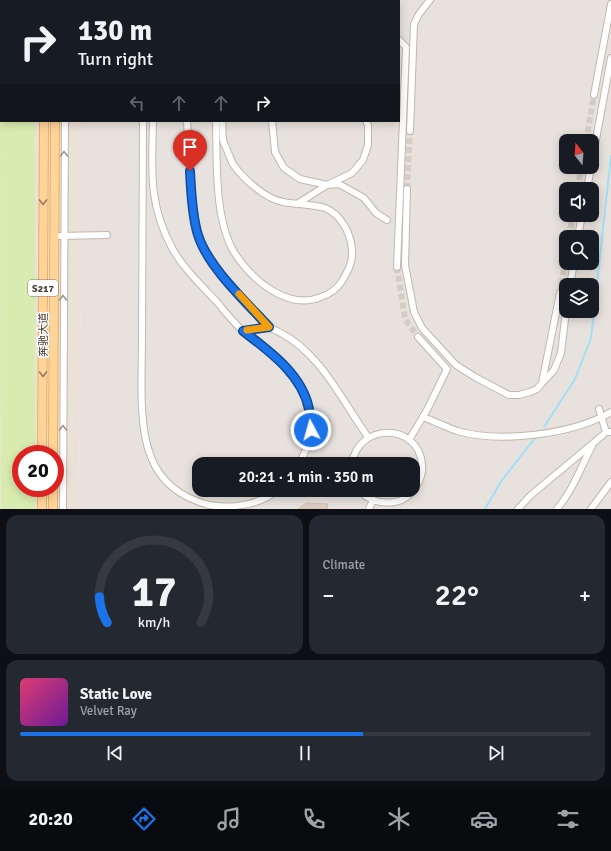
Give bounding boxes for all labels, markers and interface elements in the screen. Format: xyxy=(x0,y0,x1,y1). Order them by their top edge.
text: 130 m xyxy=(78,14,152,48)
icon: right xyxy=(12,16,64,68)
text: Turn right xyxy=(78,48,153,70)
icon: left xyxy=(126,92,148,114)
icon: ahead xyxy=(168,92,190,114)
icon: ahead xyxy=(210,92,232,114)
icon: right xyxy=(252,92,274,114)
pin xyxy=(173,130,207,171)
north arrow xyxy=(559,134,599,174)
map controls xyxy=(559,134,599,318)
icon: arrive xyxy=(179,136,201,158)
one-way arrow xyxy=(60,151,68,157)
button: sound xyxy=(559,182,599,222)
one-way arrow xyxy=(39,199,48,205)
button: search xyxy=(559,230,599,270)
button: layers xyxy=(559,278,599,318)
road number: S217 xyxy=(28,280,58,296)
one-way arrow xyxy=(59,295,67,301)
street label: 奔驰大道 xyxy=(37,313,50,357)
one-way arrow xyxy=(38,371,47,377)
position arrow xyxy=(290,409,332,451)
one-way arrow xyxy=(59,425,67,431)
speed limit sign: 20 xyxy=(12,445,64,497)
text: 20:21 · 1 min · 350 m xyxy=(239,468,373,486)
text: Climate xyxy=(323,557,365,573)
text: 17 xyxy=(132,566,177,617)
text: 22° xyxy=(435,577,479,614)
text: − xyxy=(323,582,334,609)
text: + xyxy=(579,582,591,609)
text: km/h xyxy=(138,613,170,630)
text: Static Love xyxy=(80,685,152,703)
text: Velvet Ray xyxy=(80,703,137,719)
icon: previous xyxy=(104,742,126,764)
icon: pause xyxy=(294,742,316,764)
icon: next xyxy=(485,742,507,764)
icon: directions xyxy=(130,805,158,833)
icon: music xyxy=(215,805,243,833)
icon: phone xyxy=(300,805,328,833)
icon: climate xyxy=(385,805,413,833)
icon: car xyxy=(470,805,498,833)
icon: filters xyxy=(554,805,582,833)
text: 20:20 xyxy=(28,808,73,830)

